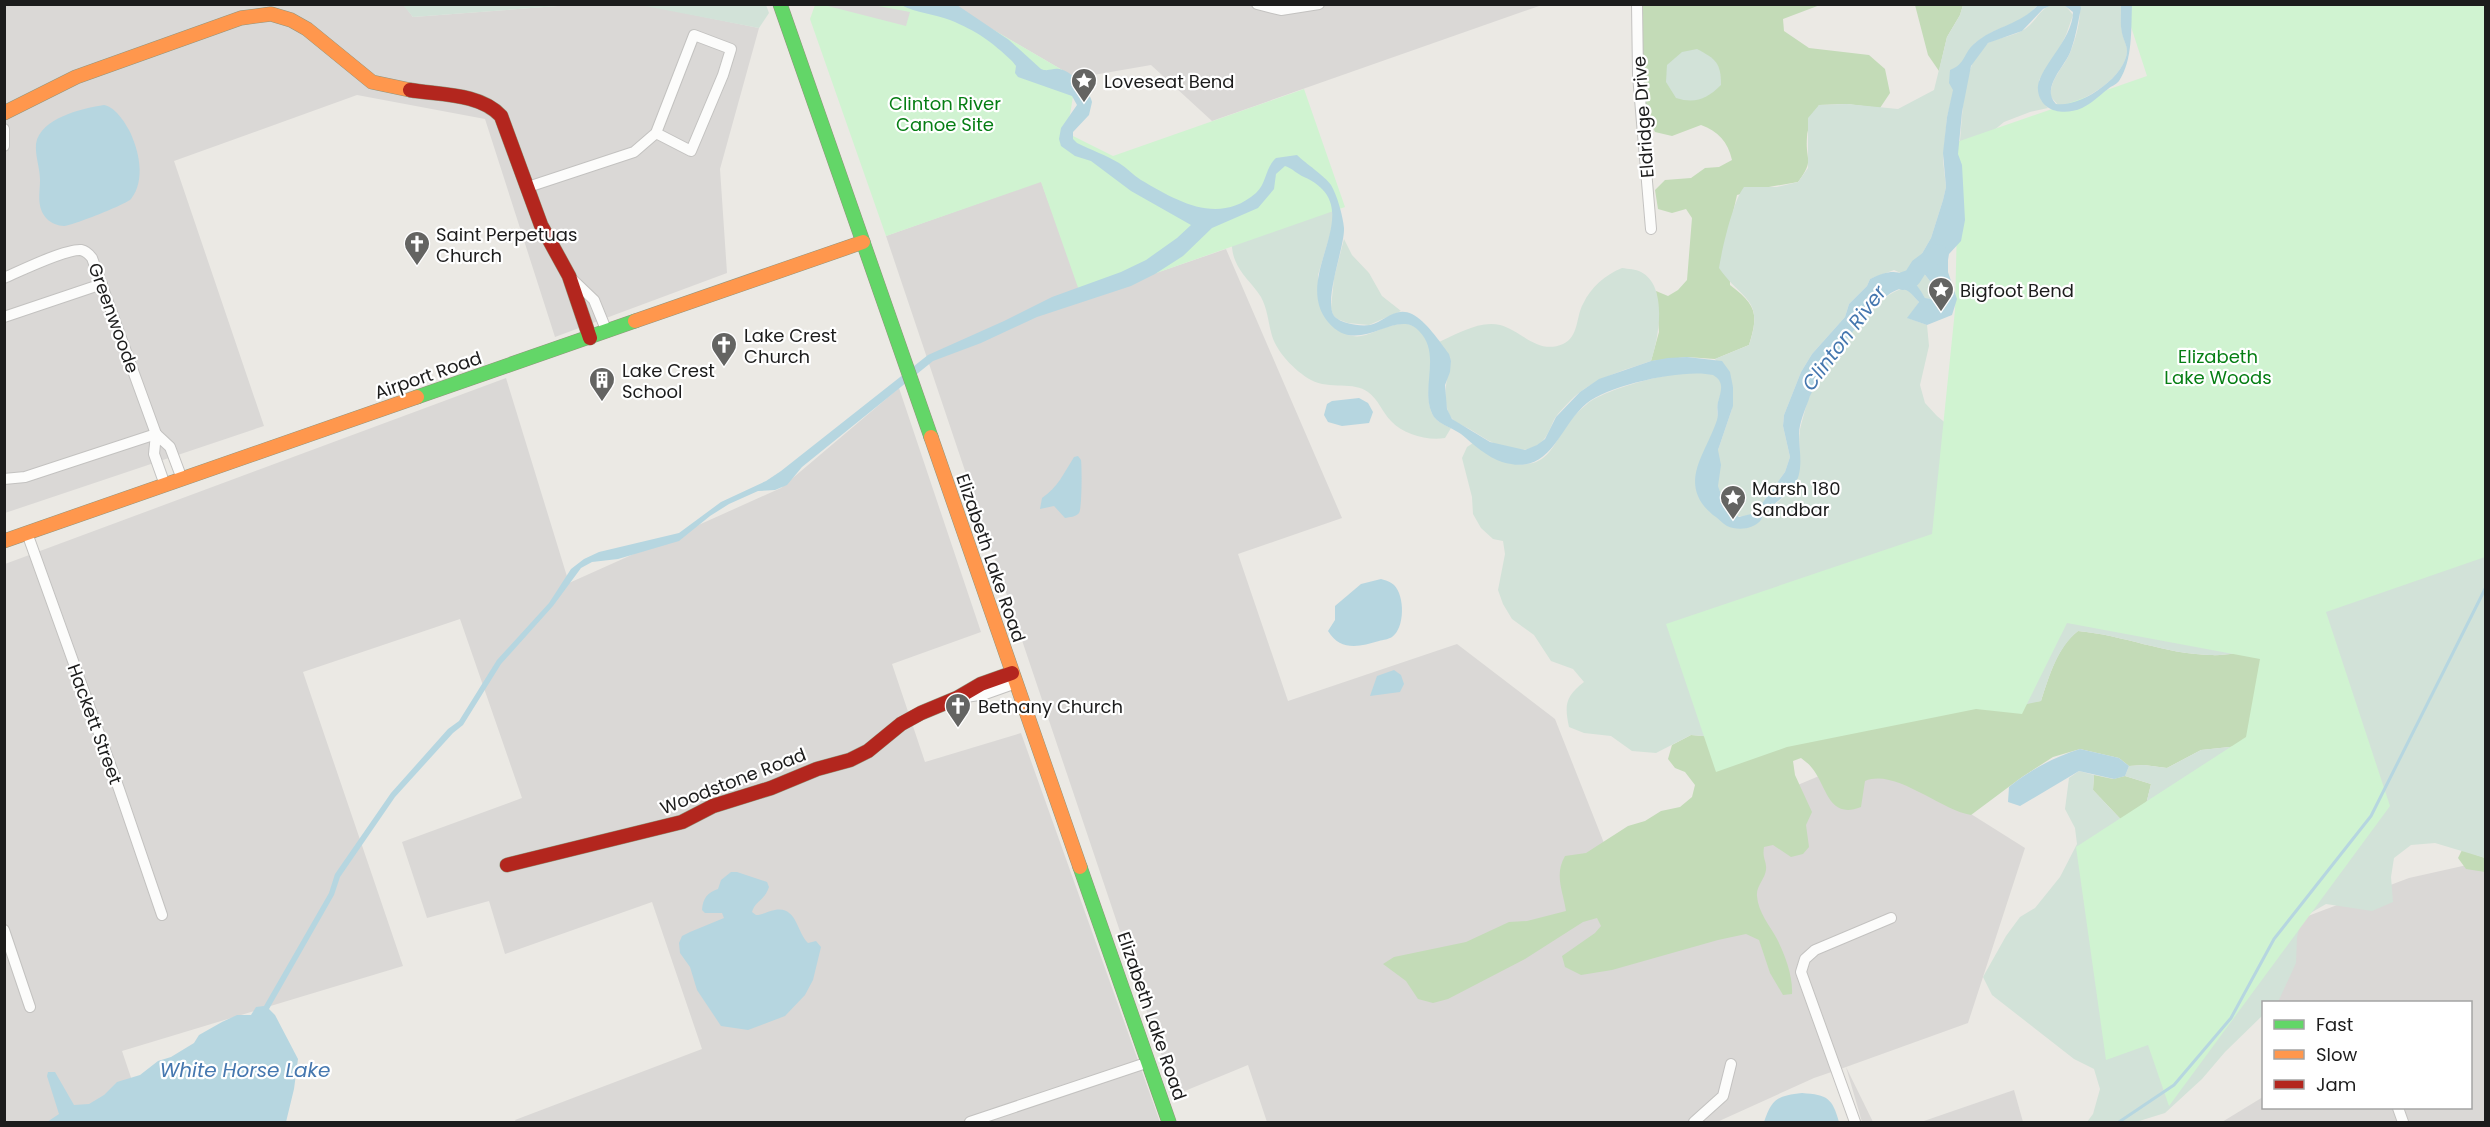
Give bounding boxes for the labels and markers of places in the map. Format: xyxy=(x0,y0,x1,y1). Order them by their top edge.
place icon: Loveseat Bend xyxy=(1069,66,1099,104)
place label: Loveseat Bend xyxy=(1104,69,1235,94)
place label: Saint Perpetuas Church xyxy=(436,222,577,268)
church icon: Saint Perpetuas Church xyxy=(402,229,432,267)
place icon: Bigfoot Bend xyxy=(1926,275,1956,313)
place label: Bigfoot Bend xyxy=(1960,278,2074,303)
place label: Lake Crest Church xyxy=(744,323,837,369)
church icon: Lake Crest Church xyxy=(709,330,739,368)
place label: Lake Crest School xyxy=(622,358,715,404)
building icon: Lake Crest School xyxy=(587,365,617,403)
place label: Marsh 180 Sandbar xyxy=(1752,476,1841,522)
place icon: Marsh 180 Sandbar xyxy=(1718,483,1748,521)
church icon: Bethany Church xyxy=(943,691,973,729)
place label: Bethany Church xyxy=(978,694,1123,719)

